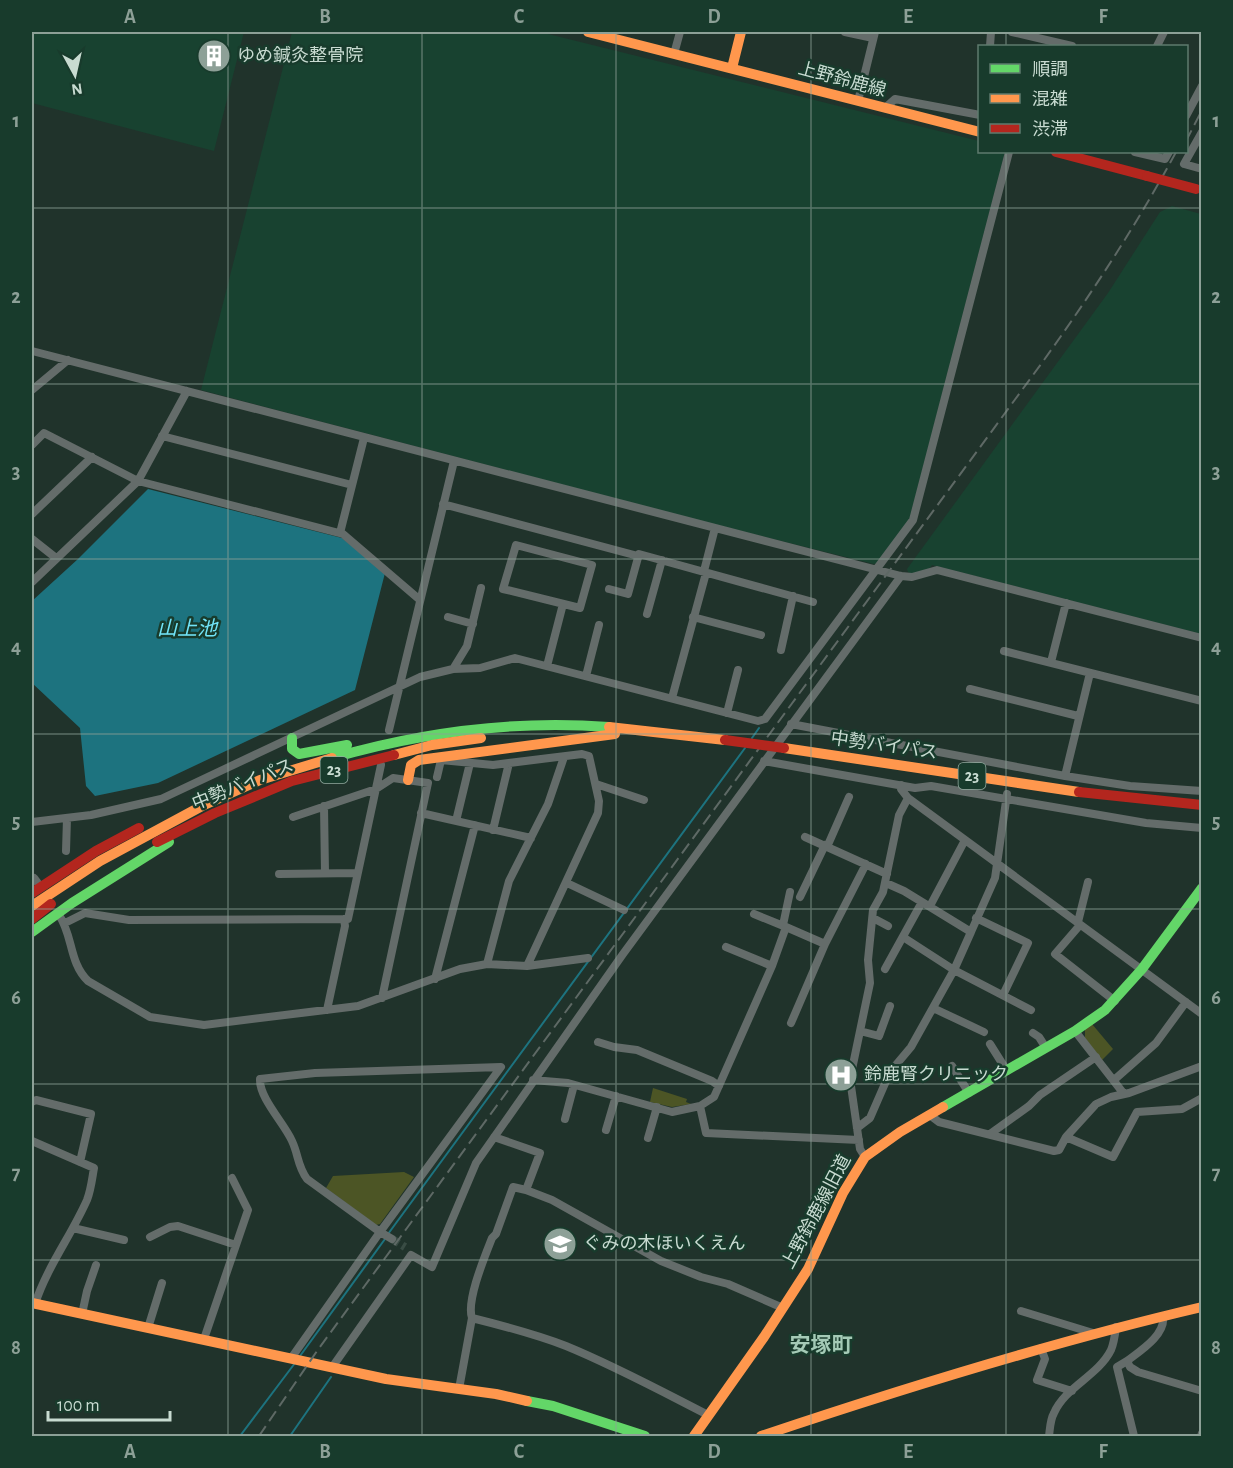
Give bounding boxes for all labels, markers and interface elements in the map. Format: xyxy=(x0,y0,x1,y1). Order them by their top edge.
text: A xyxy=(124,7,136,27)
text: B xyxy=(319,7,331,27)
text: C xyxy=(514,7,525,27)
text: D xyxy=(707,7,721,27)
text: E xyxy=(903,7,913,27)
text: F xyxy=(1098,7,1108,27)
building icon: ゆめ鍼灸整骨院 xyxy=(196,38,232,74)
north arrow xyxy=(45,45,105,105)
place label: ゆめ鍼灸整骨院 xyxy=(237,45,363,65)
legend xyxy=(978,45,1188,153)
street label: 上野鈴鹿線 xyxy=(796,58,888,100)
text: 順調 xyxy=(1032,61,1068,79)
text: N xyxy=(70,80,84,98)
text: 混雑 xyxy=(1032,89,1068,109)
text: 1 xyxy=(12,111,20,131)
text: 1 xyxy=(1212,111,1220,131)
text: 渋滞 xyxy=(1032,120,1068,139)
text: 2 xyxy=(11,287,21,307)
text: 2 xyxy=(1211,287,1221,307)
text: 3 xyxy=(12,462,20,482)
text: 3 xyxy=(1212,462,1220,482)
water label: 山上池 xyxy=(157,618,219,639)
text: 4 xyxy=(11,637,21,657)
text: 4 xyxy=(1211,637,1221,657)
street label: 中勢バイパス xyxy=(829,729,939,762)
street label: 中勢バイパス xyxy=(189,756,296,814)
road number: 23 xyxy=(320,757,348,783)
road number: 23 xyxy=(958,763,986,789)
text: 5 xyxy=(12,812,20,832)
text: 5 xyxy=(1212,812,1220,832)
text: 6 xyxy=(11,988,21,1008)
text: 6 xyxy=(1211,988,1221,1008)
hospital icon: 鈴鹿腎クリニック xyxy=(823,1057,859,1093)
place label: 鈴鹿腎クリニック xyxy=(864,1065,1008,1084)
street label: 上野鈴鹿線旧道 xyxy=(778,1151,855,1272)
text: 7 xyxy=(12,1163,21,1183)
text: 7 xyxy=(1212,1163,1221,1183)
school or university icon: ぐみの木ほいくえん xyxy=(542,1226,578,1262)
place label: ぐみの木ほいくえん xyxy=(583,1234,746,1253)
district label: 安塚町 xyxy=(790,1334,853,1356)
text: 8 xyxy=(11,1338,21,1358)
text: 8 xyxy=(1211,1338,1221,1358)
scale bar xyxy=(48,1384,170,1422)
text: 100 m xyxy=(57,1397,100,1415)
text: A xyxy=(124,1442,136,1462)
text: B xyxy=(319,1442,331,1462)
text: C xyxy=(514,1442,525,1462)
text: D xyxy=(707,1442,721,1462)
text: E xyxy=(903,1442,913,1462)
text: F xyxy=(1098,1442,1108,1462)

